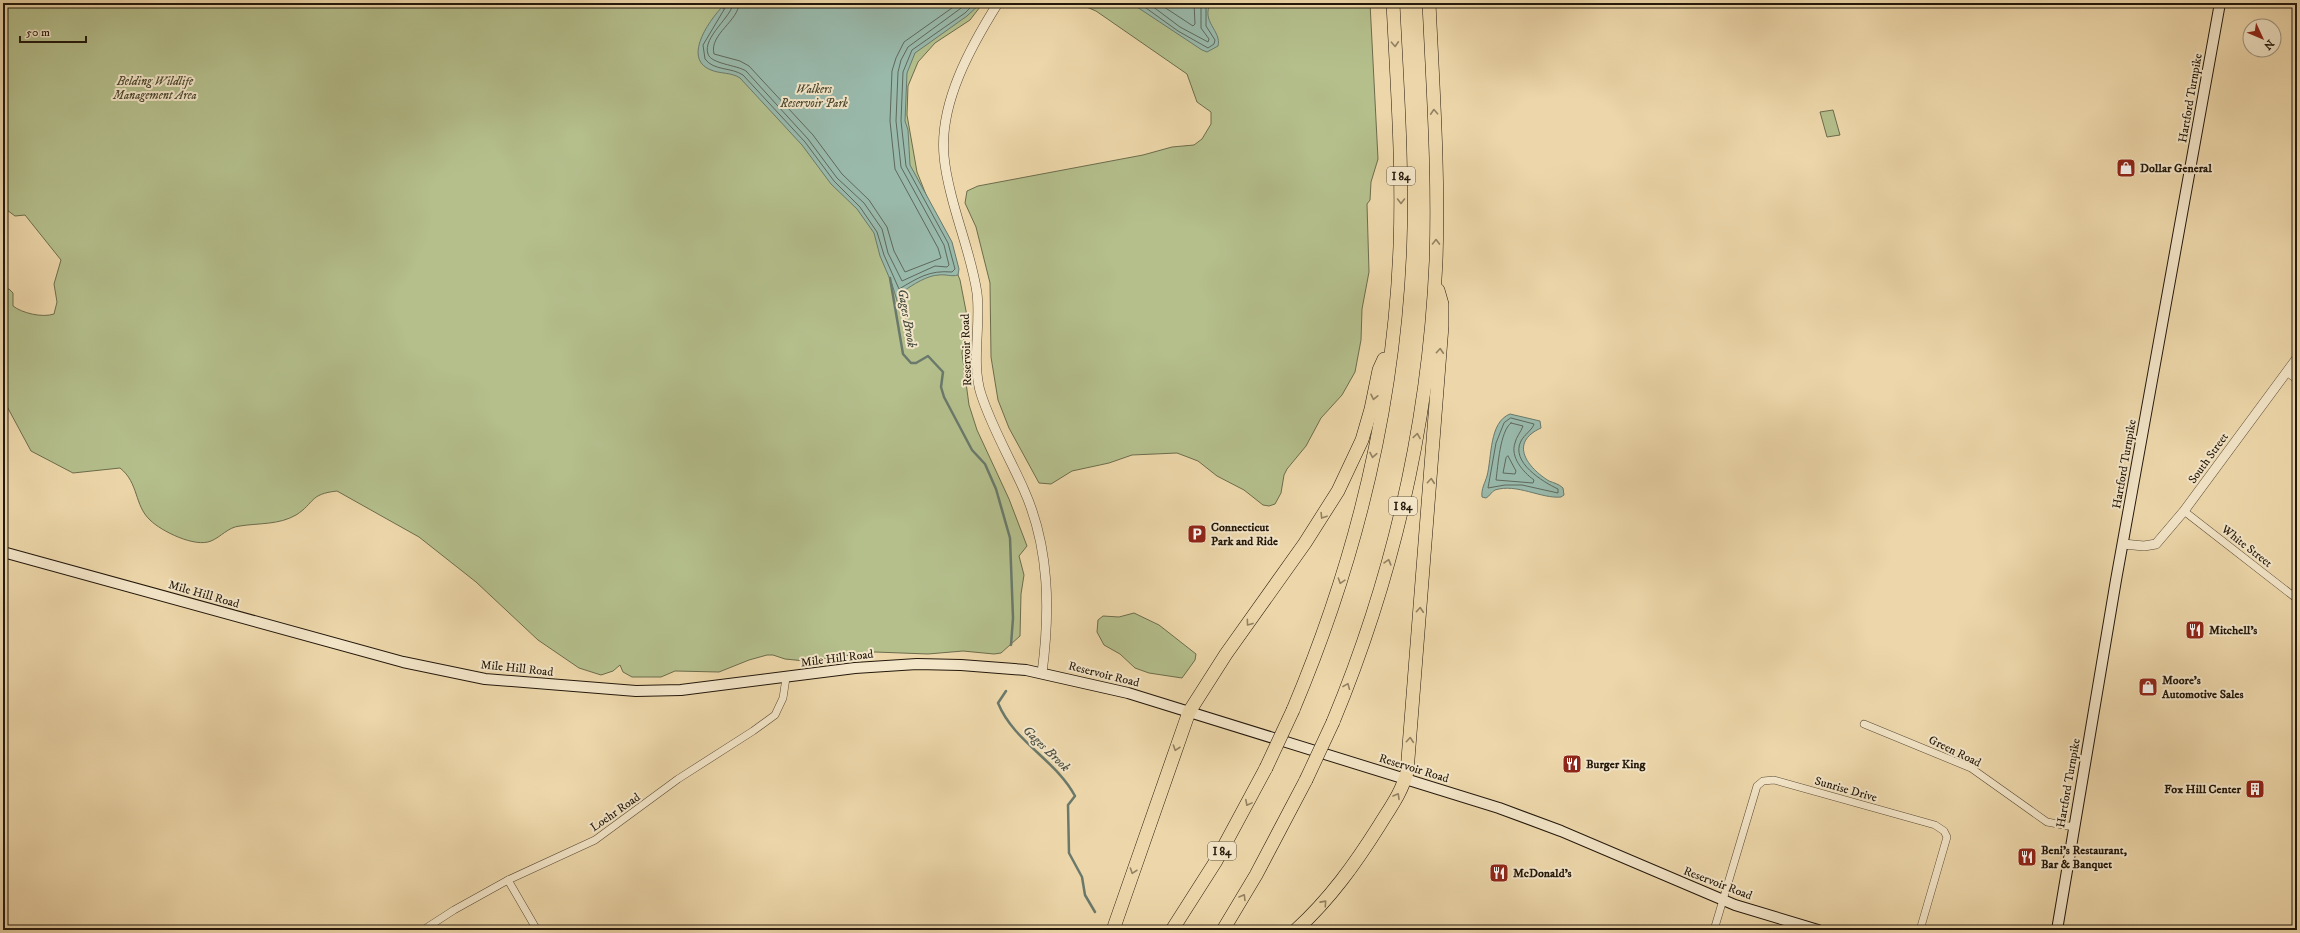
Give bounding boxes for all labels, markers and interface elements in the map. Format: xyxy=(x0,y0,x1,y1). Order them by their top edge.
scale bar xyxy=(20,18,86,44)
north arrow xyxy=(2242,18,2282,58)
text: 50 m xyxy=(26,25,50,40)
text: N xyxy=(2260,36,2277,52)
one-way arrow xyxy=(1391,41,1400,47)
street label: Hartford Turnpike xyxy=(2175,52,2206,144)
park label: Belding Wildlife Management Area xyxy=(112,74,197,103)
park label: Walkers Reservoir Park xyxy=(779,82,848,111)
one-way arrow xyxy=(1430,109,1438,115)
shop icon: Dollar General xyxy=(2115,157,2137,179)
place label: Dollar General xyxy=(2140,161,2212,176)
road number: I 84 xyxy=(1387,167,1415,185)
one-way arrow xyxy=(1397,198,1405,204)
one-way arrow xyxy=(1432,239,1440,245)
water label: Gages Brook xyxy=(894,288,920,349)
street label: Reservoir Road xyxy=(958,313,975,386)
one-way arrow xyxy=(1436,348,1445,354)
one-way arrow xyxy=(1370,394,1378,400)
street label: Hartford Turnpike xyxy=(2109,418,2140,510)
street label: South Street xyxy=(2185,430,2232,487)
one-way arrow xyxy=(1413,433,1421,439)
one-way arrow xyxy=(1370,452,1378,458)
one-way arrow xyxy=(1426,478,1435,484)
road number: I 84 xyxy=(1389,497,1417,515)
one-way arrow xyxy=(1320,512,1328,519)
place label: Connecticut Park and Ride xyxy=(1211,520,1278,549)
street label: White Street xyxy=(2217,521,2275,571)
parking icon: Connecticut Park and Ride xyxy=(1186,523,1208,545)
one-way arrow xyxy=(1383,559,1392,566)
street label: Mile Hill Road xyxy=(167,577,241,612)
one-way arrow xyxy=(1337,577,1346,584)
one-way arrow xyxy=(1416,607,1425,613)
one-way arrow xyxy=(1247,618,1254,625)
restaurant icon: Mitchell's xyxy=(2184,619,2206,641)
place label: Mitchell's xyxy=(2209,623,2257,638)
street label: Mile Hill Road xyxy=(800,647,874,670)
street label: Mile Hill Road xyxy=(480,657,554,680)
street label: Reservoir Road xyxy=(1067,658,1141,691)
place label: Moore's Automotive Sales xyxy=(2161,673,2244,702)
shop icon: Moore's Automotive Sales xyxy=(2137,676,2159,698)
one-way arrow xyxy=(1343,682,1351,689)
water label: Gages Brook xyxy=(1019,722,1074,775)
street label: Green Road xyxy=(1926,732,1983,771)
one-way arrow xyxy=(1405,737,1414,743)
street label: Hartford Turnpike xyxy=(2053,737,2084,829)
one-way arrow xyxy=(1172,745,1180,752)
street label: Reservoir Road xyxy=(1377,751,1451,786)
restaurant icon: Burger King xyxy=(1561,753,1583,775)
place label: Burger King xyxy=(1586,757,1646,772)
street label: Sunrise Drive xyxy=(1813,773,1879,806)
building icon: Fox Hill Center xyxy=(2244,778,2266,800)
place label: Fox Hill Center xyxy=(2164,782,2242,797)
street label: Loehr Road xyxy=(587,790,643,835)
one-way arrow xyxy=(1393,793,1400,800)
one-way arrow xyxy=(1246,798,1253,806)
road number: I 84 xyxy=(1208,842,1236,860)
place label: Beni's Restaurant, Bar & Banquet xyxy=(2041,843,2128,872)
restaurant icon: Beni's Restaurant, Bar & Banquet xyxy=(2016,846,2038,868)
restaurant icon: McDonald's xyxy=(1488,862,1510,884)
street label: Reservoir Road xyxy=(1681,863,1754,903)
place label: McDonald's xyxy=(1513,866,1572,881)
one-way arrow xyxy=(1129,867,1138,874)
one-way arrow xyxy=(1239,894,1246,901)
one-way arrow xyxy=(1319,900,1326,908)

